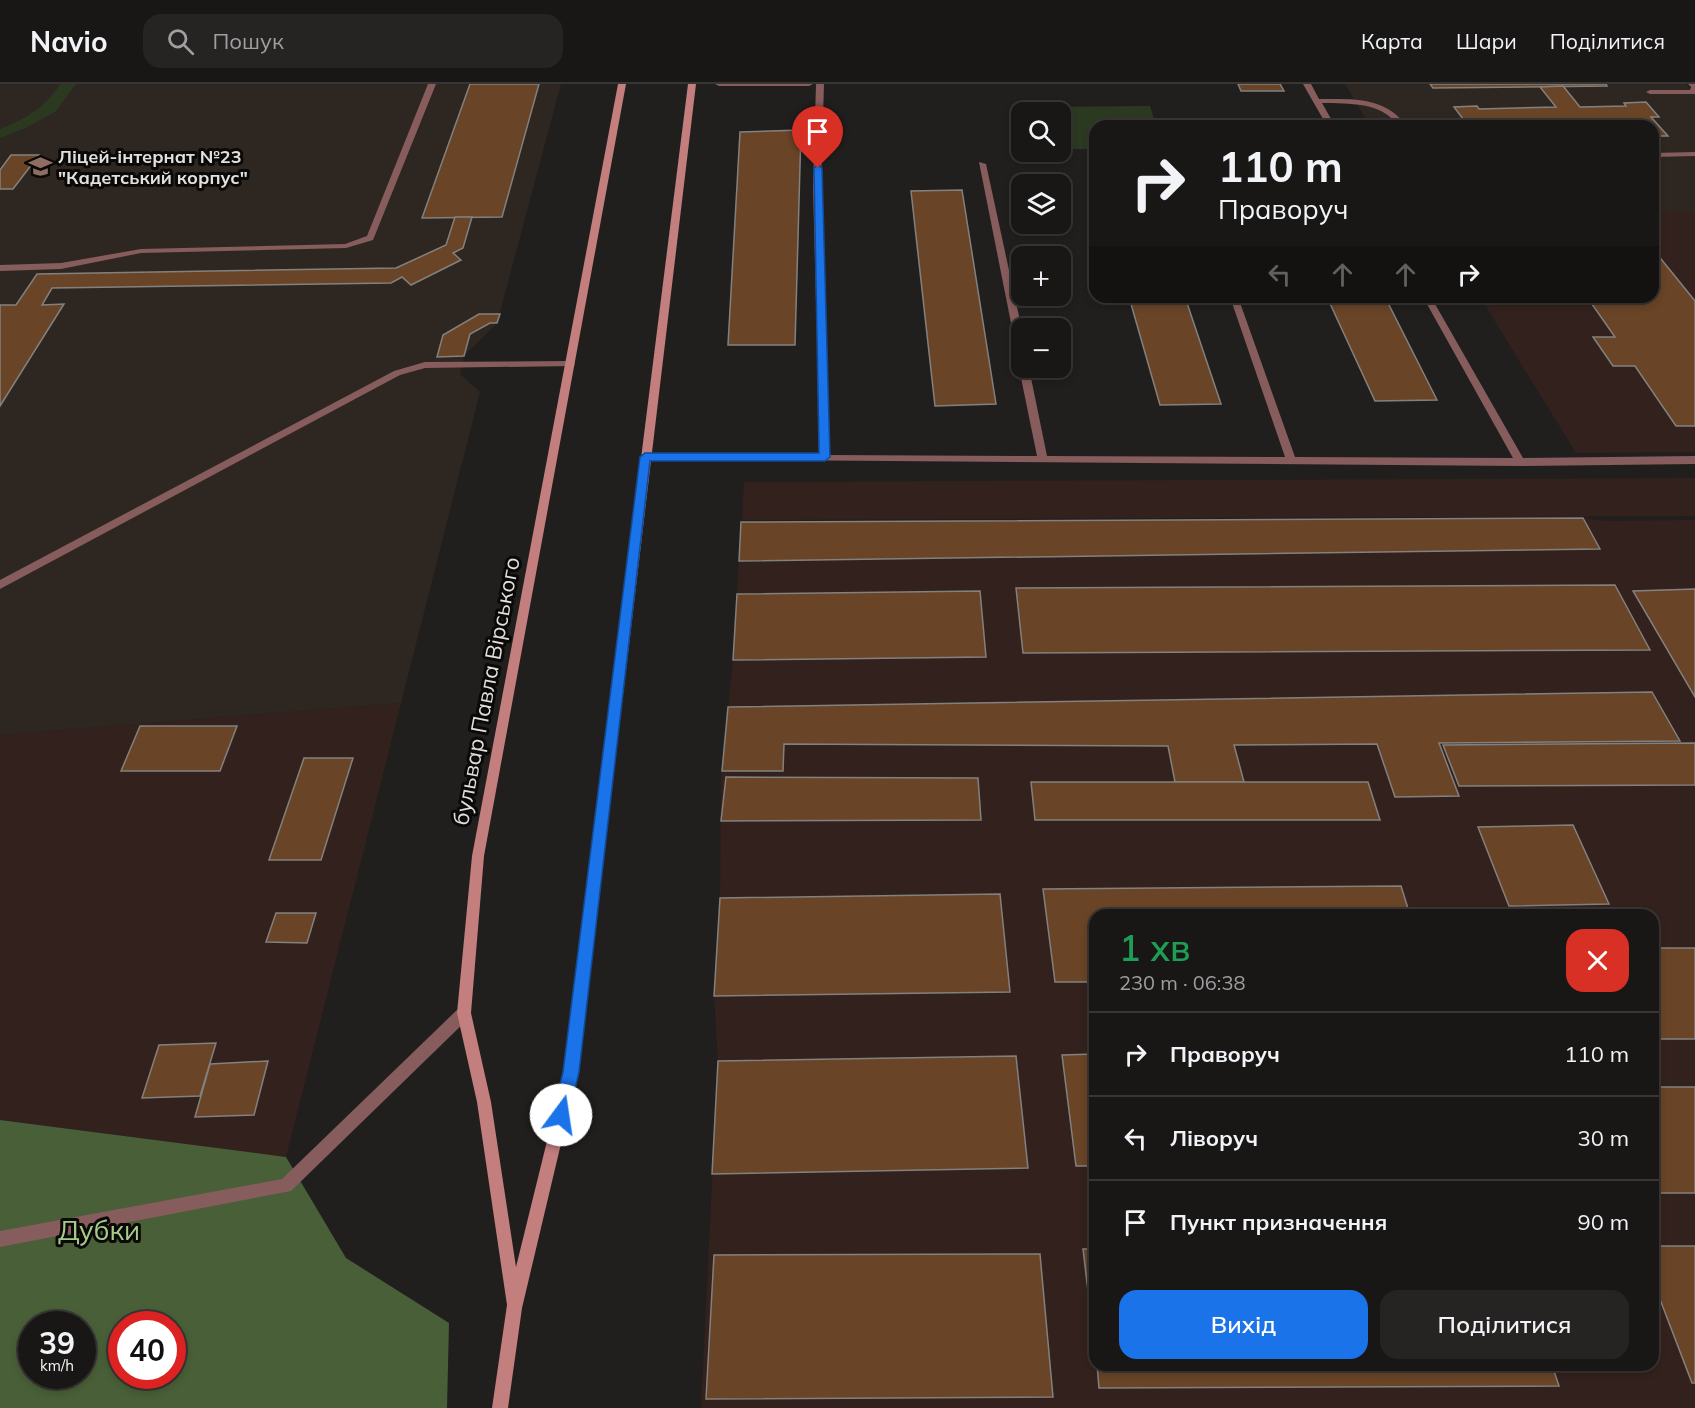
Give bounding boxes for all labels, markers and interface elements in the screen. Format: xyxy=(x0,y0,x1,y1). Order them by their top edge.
search box xyxy=(143,14,563,68)
text: Navio xyxy=(30,24,107,59)
icon: search xyxy=(164,25,197,58)
text: Пошук xyxy=(212,27,284,55)
text: Карта xyxy=(1361,28,1423,54)
text: Шари xyxy=(1456,28,1517,54)
text: Поділитися xyxy=(1550,28,1665,54)
map controls xyxy=(1011,102,1071,378)
button: search xyxy=(1011,102,1071,162)
pin xyxy=(792,106,843,168)
icon: arrive xyxy=(801,115,834,148)
text: 110 m xyxy=(1218,140,1343,193)
icon: right xyxy=(1119,144,1197,222)
place label: Ліцей-інтернат №23 "Кадетський корпус" xyxy=(58,145,248,189)
school or university icon: Ліцей-інтернат №23 "Кадетський корпус" xyxy=(27,153,53,179)
button: layers xyxy=(1011,174,1071,234)
text: Праворуч xyxy=(1218,192,1348,226)
button: + xyxy=(1011,246,1071,306)
icon: left xyxy=(1263,258,1296,291)
icon: ahead xyxy=(1326,258,1359,291)
icon: ahead xyxy=(1389,258,1422,291)
icon: right xyxy=(1452,258,1485,291)
button: − xyxy=(1011,318,1071,378)
street label: бульвар Павла Вірського xyxy=(446,555,526,827)
text: 1 хв xyxy=(1119,925,1191,970)
button: close xyxy=(1566,929,1629,992)
text: 230 m · 06:38 xyxy=(1119,970,1245,995)
icon: right xyxy=(1119,1038,1152,1071)
text: Праворуч xyxy=(1170,1040,1280,1068)
text: 110 m xyxy=(1564,1040,1629,1068)
position arrow xyxy=(529,1083,593,1147)
icon: left xyxy=(1119,1122,1152,1155)
text: Ліворуч xyxy=(1170,1124,1258,1152)
text: 30 m xyxy=(1578,1124,1629,1152)
icon: arrive xyxy=(1119,1206,1152,1239)
text: Пункт призначення xyxy=(1170,1208,1387,1236)
text: 90 m xyxy=(1578,1208,1629,1236)
park label: Дубки xyxy=(58,1213,140,1247)
button: Вихід xyxy=(1119,1290,1368,1359)
button: Поділитися xyxy=(1380,1290,1629,1359)
speed limit sign: 40 xyxy=(108,1311,186,1389)
text: 39 xyxy=(39,1324,75,1362)
text: km/h xyxy=(40,1356,74,1375)

